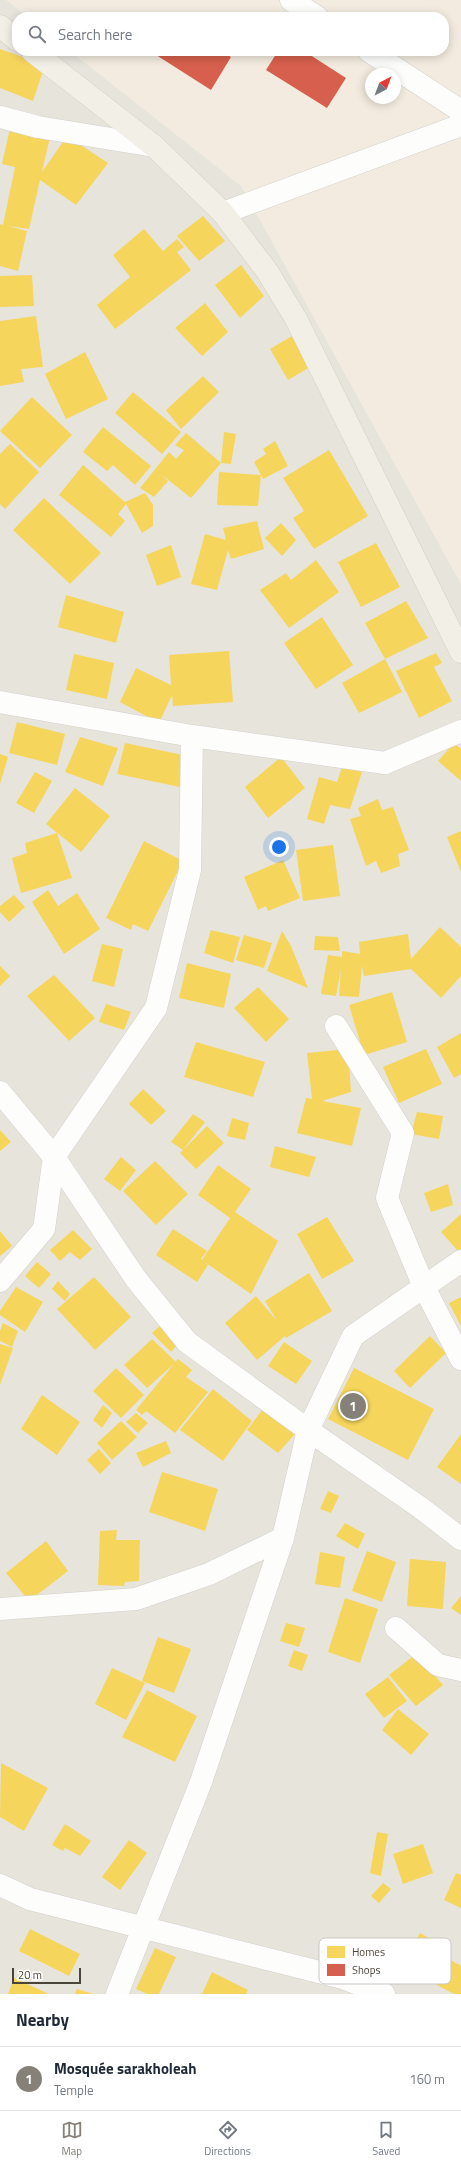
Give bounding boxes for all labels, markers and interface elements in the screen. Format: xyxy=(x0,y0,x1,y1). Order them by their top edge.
search box xyxy=(12,12,449,56)
icon: search xyxy=(26,23,48,45)
text: Search here xyxy=(58,23,132,46)
north arrow xyxy=(365,68,401,104)
your location xyxy=(269,837,289,857)
pin: 1 xyxy=(340,1391,366,1421)
legend xyxy=(319,1938,451,1984)
text: Homes xyxy=(352,1944,385,1960)
text: Shops xyxy=(352,1962,381,1978)
scale bar xyxy=(12,1966,81,1985)
text: 20 m xyxy=(18,1967,42,1983)
text: Nearby xyxy=(16,2007,69,2033)
text: Mosquée sarakholeah xyxy=(54,2057,197,2080)
text: 1 xyxy=(25,2069,33,2089)
text: 160 m xyxy=(409,2069,445,2089)
text: Temple xyxy=(54,2080,94,2100)
tab: Map xyxy=(61,2119,83,2159)
tab: Directions xyxy=(204,2119,251,2159)
tab: Saved xyxy=(372,2119,400,2159)

